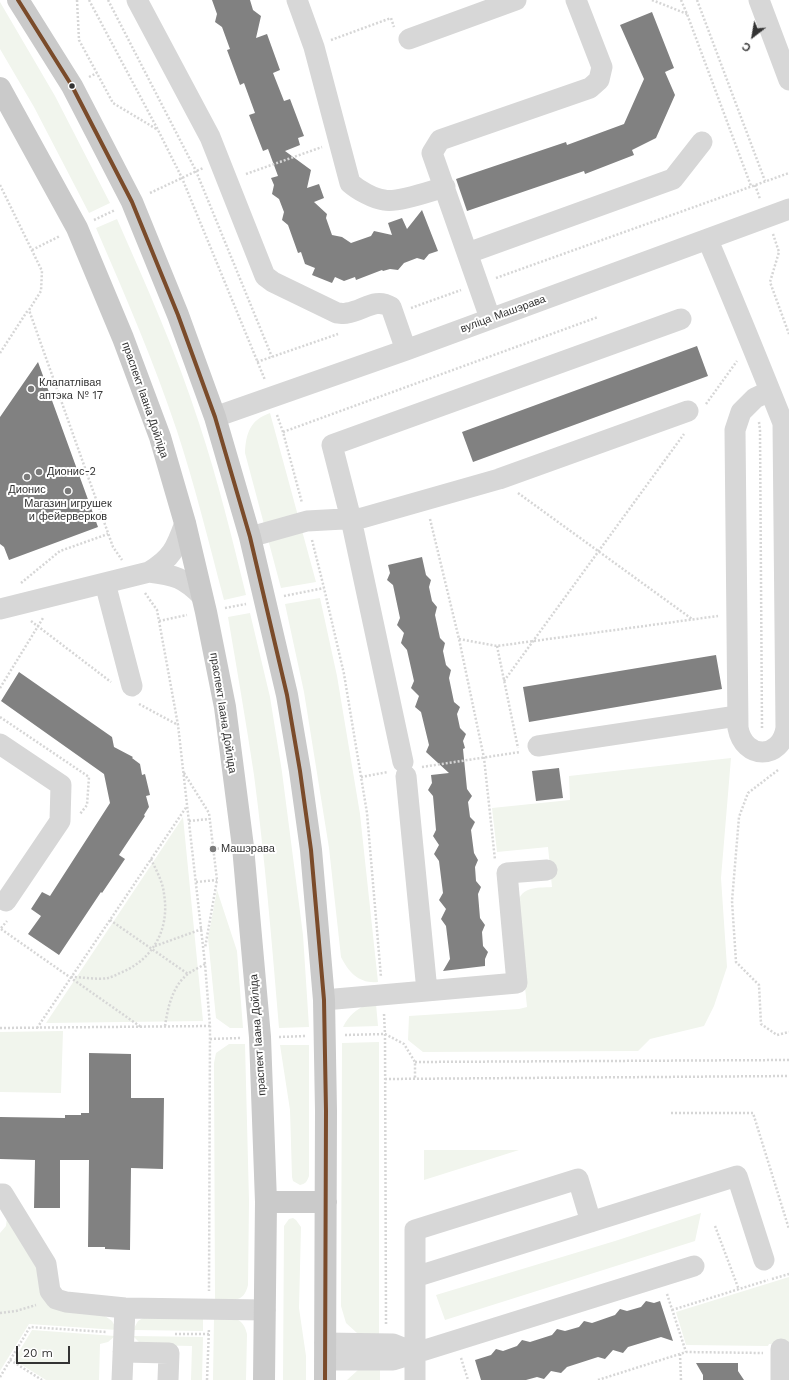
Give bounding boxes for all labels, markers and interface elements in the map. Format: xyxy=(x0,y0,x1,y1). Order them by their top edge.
north arrow xyxy=(733,16,773,56)
text: С xyxy=(740,39,753,54)
unlabelled marker xyxy=(67,81,77,91)
street label: вуліца Машэрава xyxy=(459,292,547,336)
street label: праспект Іаана Дойліда xyxy=(119,340,171,460)
place label: Клапатлівая аптэка № 17 xyxy=(39,376,103,402)
marker: Клапатлівая аптэка № 17 xyxy=(26,384,36,394)
place label: Дионис-2 xyxy=(47,465,96,479)
marker: Дионис-2 xyxy=(34,467,44,477)
marker: Дионис xyxy=(22,472,32,482)
place label: Дионис xyxy=(8,483,46,497)
marker: Магазин игрушек и фейерверков xyxy=(63,486,73,496)
place label: Магазин игрушек и фейерверков xyxy=(24,497,112,523)
street label: праспект Іаана Дойліда xyxy=(207,652,239,774)
place label: Машэрава xyxy=(221,842,275,856)
marker: Машэрава xyxy=(208,844,218,854)
street label: праспект Іаана Дойліда xyxy=(247,974,269,1096)
scale bar xyxy=(18,1338,72,1364)
text: 20 m xyxy=(23,1346,53,1360)

